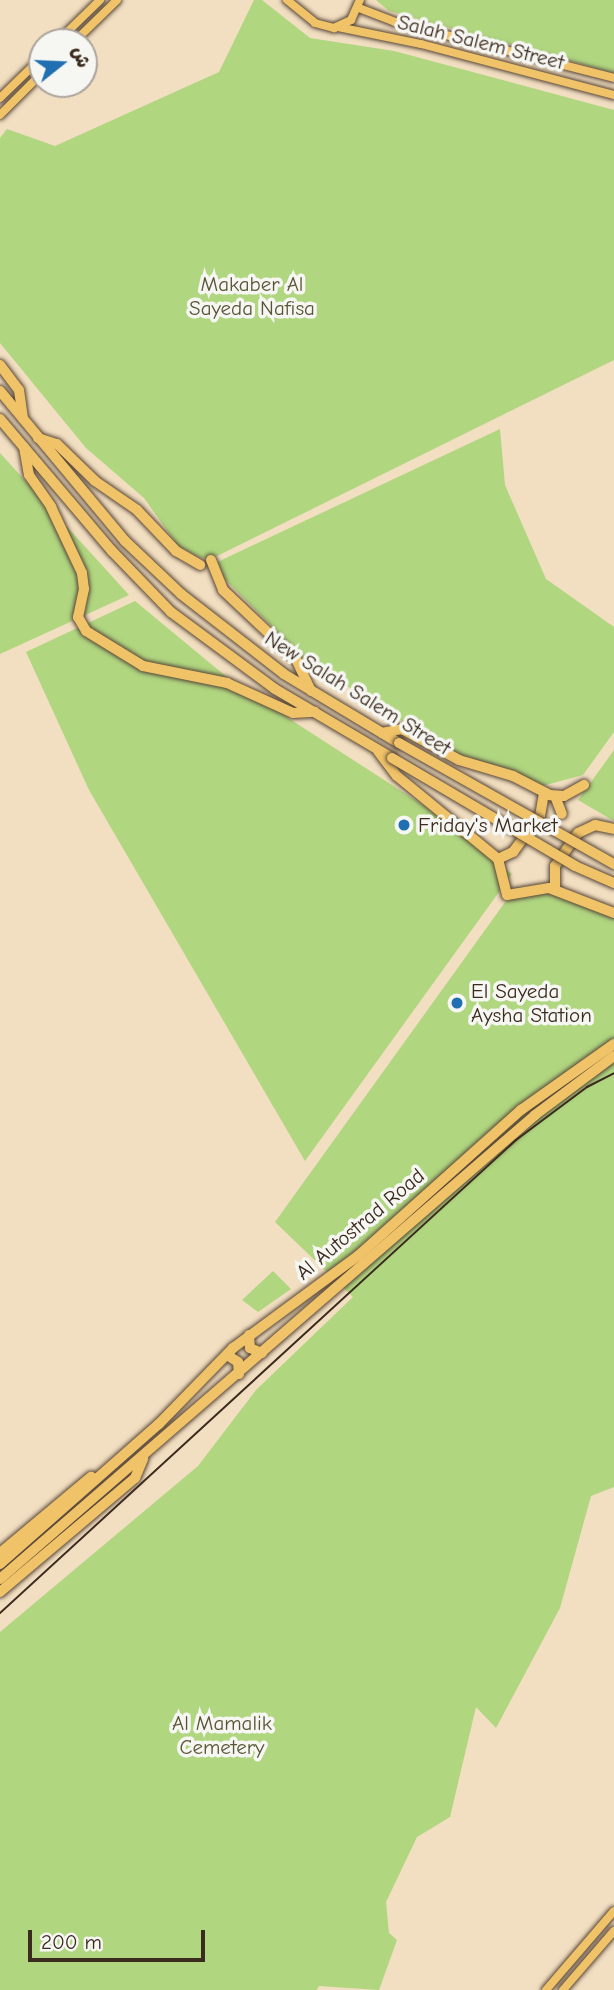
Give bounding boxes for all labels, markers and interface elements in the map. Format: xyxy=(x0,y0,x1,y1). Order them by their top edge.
street label: Salah Salem Street xyxy=(395,9,567,75)
north arrow xyxy=(28,28,98,98)
text: ش xyxy=(67,44,95,70)
park label: Makaber Al Sayeda Nafisa xyxy=(189,271,315,321)
street label: New Salah Salem Street xyxy=(260,625,456,761)
place label: Friday's Market xyxy=(418,812,557,838)
marker: Friday's Market xyxy=(396,817,412,833)
place label: El Sayeda Aysha Station xyxy=(471,978,592,1028)
marker: El Sayeda Aysha Station xyxy=(449,995,465,1011)
street label: Al Autostrad Road xyxy=(291,1163,429,1285)
park label: Al Mamalik Cemetery xyxy=(172,1710,272,1760)
scale bar xyxy=(32,1916,208,1960)
text: 200 m xyxy=(41,1930,102,1954)

